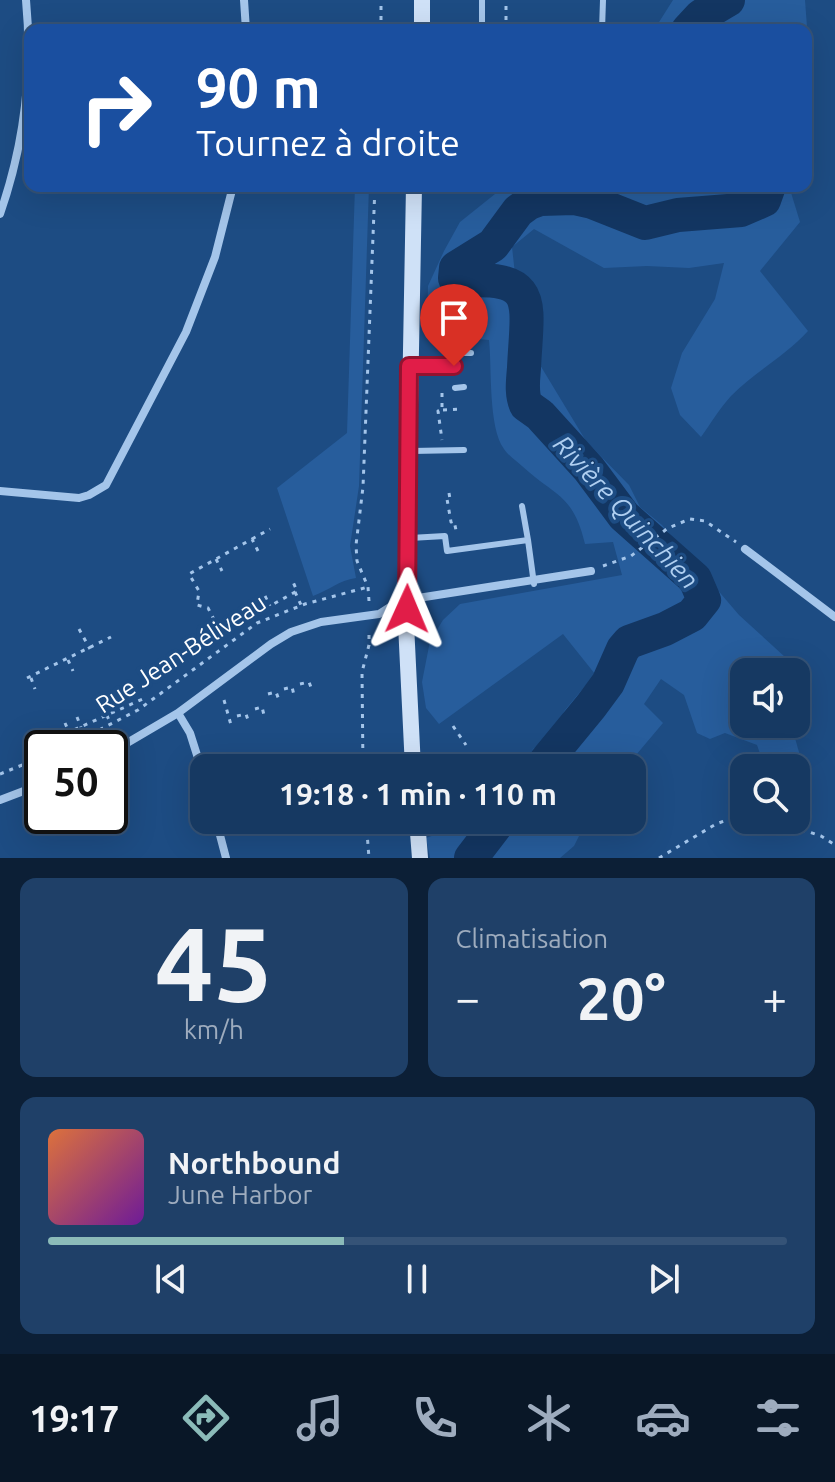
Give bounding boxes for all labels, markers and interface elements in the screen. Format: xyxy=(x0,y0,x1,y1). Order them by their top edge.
icon: right xyxy=(64,56,168,160)
text: 90 m xyxy=(196,56,321,119)
text: Tournez à droite xyxy=(196,122,460,163)
pin xyxy=(420,284,488,366)
icon: arrive xyxy=(432,296,476,340)
water label: Rivière Quinchien xyxy=(547,429,705,595)
position arrow xyxy=(365,567,449,651)
street label: Rue Jean-Béliveau xyxy=(91,589,271,719)
map controls xyxy=(730,658,810,834)
button: sound xyxy=(730,658,810,738)
speed limit sign: 50 xyxy=(24,730,128,834)
button: search xyxy=(730,754,810,834)
text: 19:18 · 1 min · 110 m xyxy=(279,777,557,811)
text: 45 xyxy=(155,904,272,1021)
text: Climatisation xyxy=(456,924,608,953)
text: 20° xyxy=(577,964,666,1031)
text: − xyxy=(456,973,480,1022)
text: + xyxy=(762,973,787,1022)
text: km/h xyxy=(184,1015,244,1044)
text: Northbound xyxy=(168,1146,340,1180)
text: June Harbor xyxy=(168,1180,312,1209)
icon: previous xyxy=(149,1257,193,1301)
icon: pause xyxy=(395,1257,439,1301)
icon: next xyxy=(642,1257,686,1301)
icon: directions xyxy=(178,1390,234,1446)
icon: music xyxy=(292,1390,348,1446)
icon: phone xyxy=(407,1390,463,1446)
icon: climate xyxy=(521,1390,577,1446)
icon: car xyxy=(635,1390,691,1446)
icon: filters xyxy=(750,1390,806,1446)
text: 19:17 xyxy=(29,1398,119,1439)

